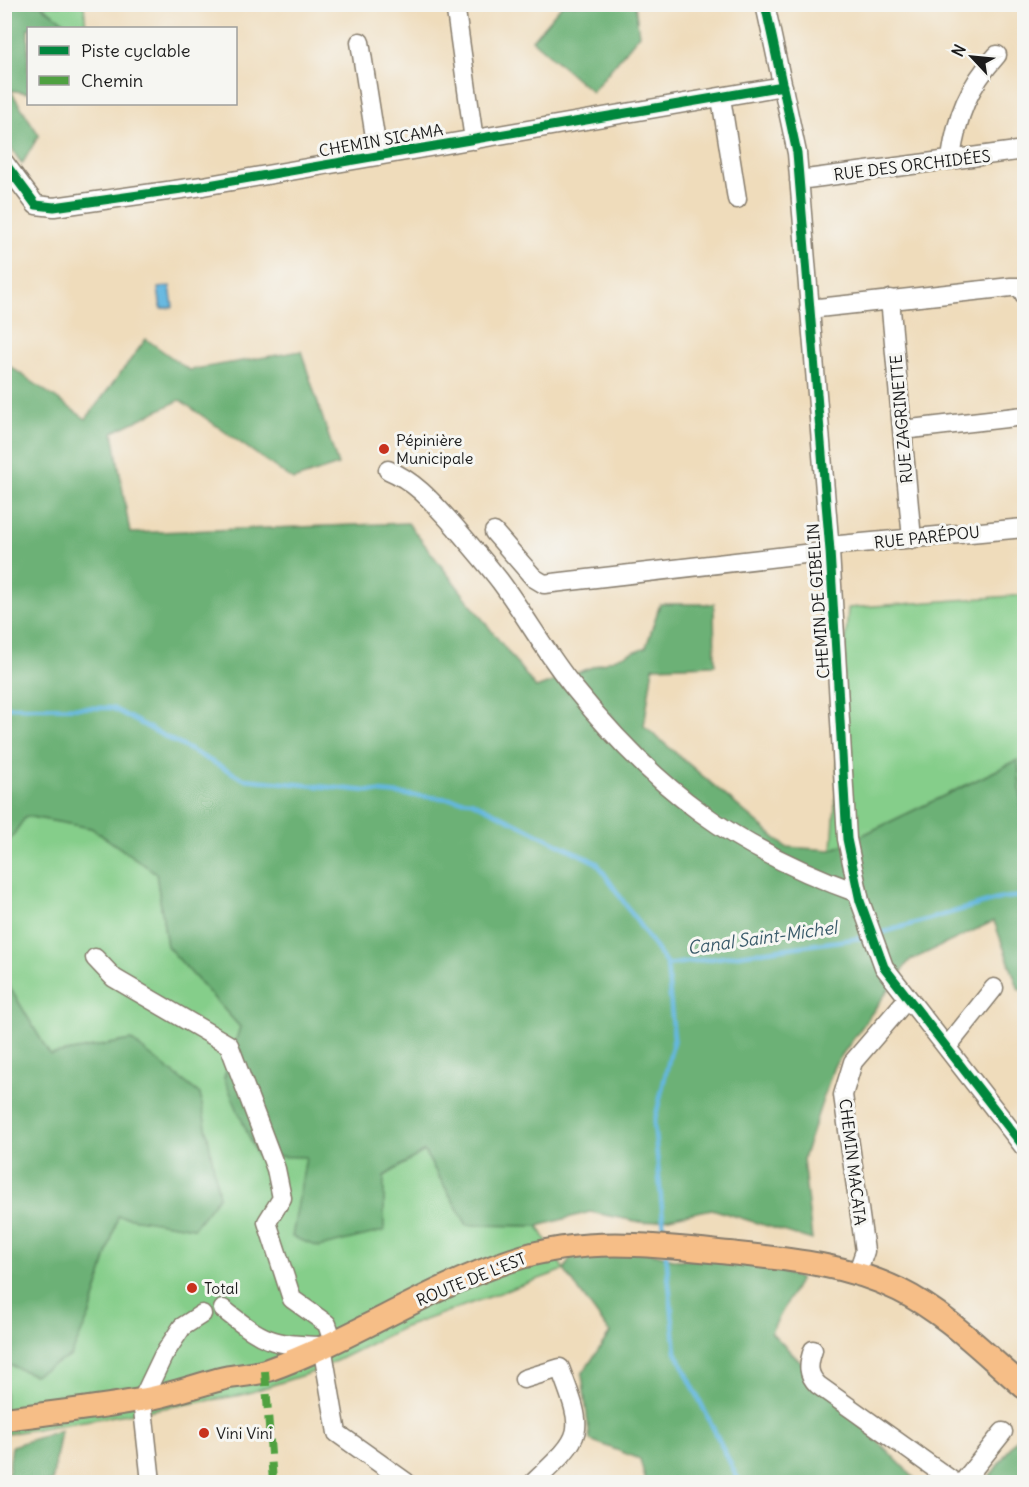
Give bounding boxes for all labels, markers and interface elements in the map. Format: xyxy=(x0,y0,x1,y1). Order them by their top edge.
legend xyxy=(27,27,237,105)
north arrow xyxy=(942,27,1002,87)
text: Piste cyclable xyxy=(81,39,190,62)
text: N xyxy=(947,41,970,60)
text: Chemin xyxy=(81,69,143,92)
street label: CHEMIN SICAMA xyxy=(317,119,445,161)
street label: RUE DES ORCHIDÉES xyxy=(832,145,992,185)
street label: RUE ZAGRINETTE xyxy=(885,354,917,484)
place label: Pépinière Municipale xyxy=(396,430,473,468)
marker: Pépinière Municipale xyxy=(377,442,391,456)
street label: RUE PARÉPOU xyxy=(873,522,981,552)
street label: CHEMIN DE GIBELIN xyxy=(803,523,833,679)
water label: Canal Saint-Michel xyxy=(686,915,841,959)
street label: CHEMIN MACATA xyxy=(835,1098,871,1226)
street label: ROUTE DE L'EST xyxy=(413,1248,529,1310)
place label: Total xyxy=(204,1278,238,1298)
marker: Total xyxy=(185,1281,199,1295)
place label: Vini Vini xyxy=(216,1423,273,1443)
marker: Vini Vini xyxy=(197,1426,211,1440)

